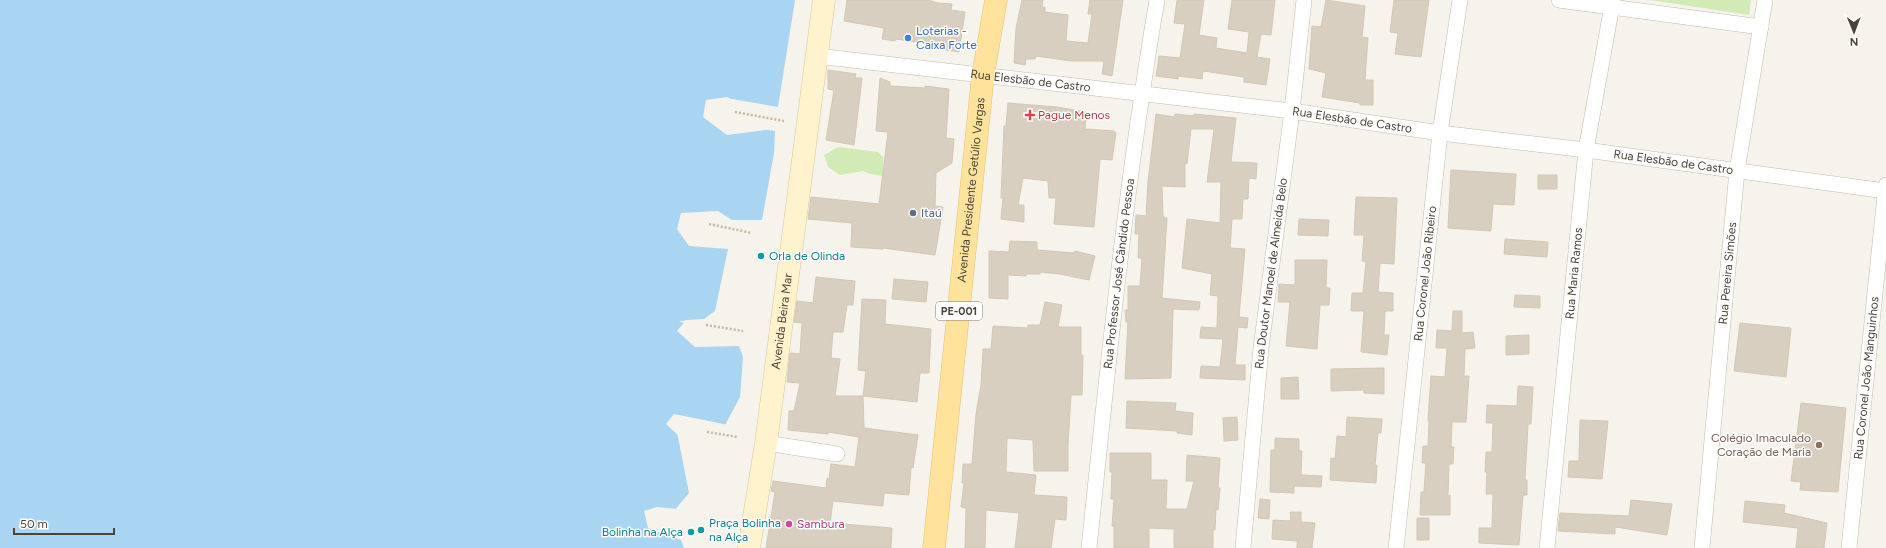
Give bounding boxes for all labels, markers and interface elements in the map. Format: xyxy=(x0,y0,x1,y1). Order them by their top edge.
north arrow xyxy=(1834,12,1874,52)
place label: Loterias - Caixa Forte xyxy=(916,24,977,52)
marker: Loterias - Caixa Forte xyxy=(903,33,913,43)
text: N xyxy=(1850,35,1859,48)
street label: Rua Elesbão de Castro xyxy=(970,67,1091,95)
street label: Avenida Presidente Getúlio Vargas xyxy=(955,96,988,283)
street label: Rua Elesbão de Castro xyxy=(1291,104,1413,136)
place label: Pague Menos xyxy=(1038,108,1111,122)
marker: Pague Menos xyxy=(1025,110,1035,120)
street label: Rua Elesbão de Castro xyxy=(1613,147,1734,177)
street label: Rua Doutor Manoel de Almeida Belo xyxy=(1252,177,1290,370)
street label: Rua Professor José Cândido Pessoa xyxy=(1101,178,1137,370)
street label: Rua Coronel João Ribeiro xyxy=(1411,205,1439,342)
place label: Itaú xyxy=(921,206,942,220)
marker: Itaú xyxy=(908,208,918,218)
street label: Rua Pereira Simões xyxy=(1716,221,1739,325)
street label: Rua Maria Ramos xyxy=(1562,226,1585,320)
place label: Orla de Olinda xyxy=(769,249,845,263)
marker: Orla de Olinda xyxy=(756,251,766,261)
street label: Avenida Beira Mar xyxy=(769,273,795,370)
street label: Rua Coronel João Manguinhos xyxy=(1851,295,1882,460)
road number: PE-001 xyxy=(936,302,982,320)
place label: Colégio Imaculado Coração de Maria xyxy=(1711,431,1811,459)
marker: Colégio Imaculado Coração de Maria xyxy=(1814,440,1824,450)
scale bar xyxy=(14,510,114,536)
place label: Praça Bolinha na Alça xyxy=(709,516,781,544)
text: 50 m xyxy=(20,517,48,531)
place label: Sambura xyxy=(797,517,845,531)
marker: Sambura xyxy=(784,519,794,529)
place label: Bolinha na Alça xyxy=(602,525,683,539)
marker: Praça Bolinha na Alça xyxy=(696,525,706,535)
marker: Bolinha na Alça xyxy=(686,527,696,537)

